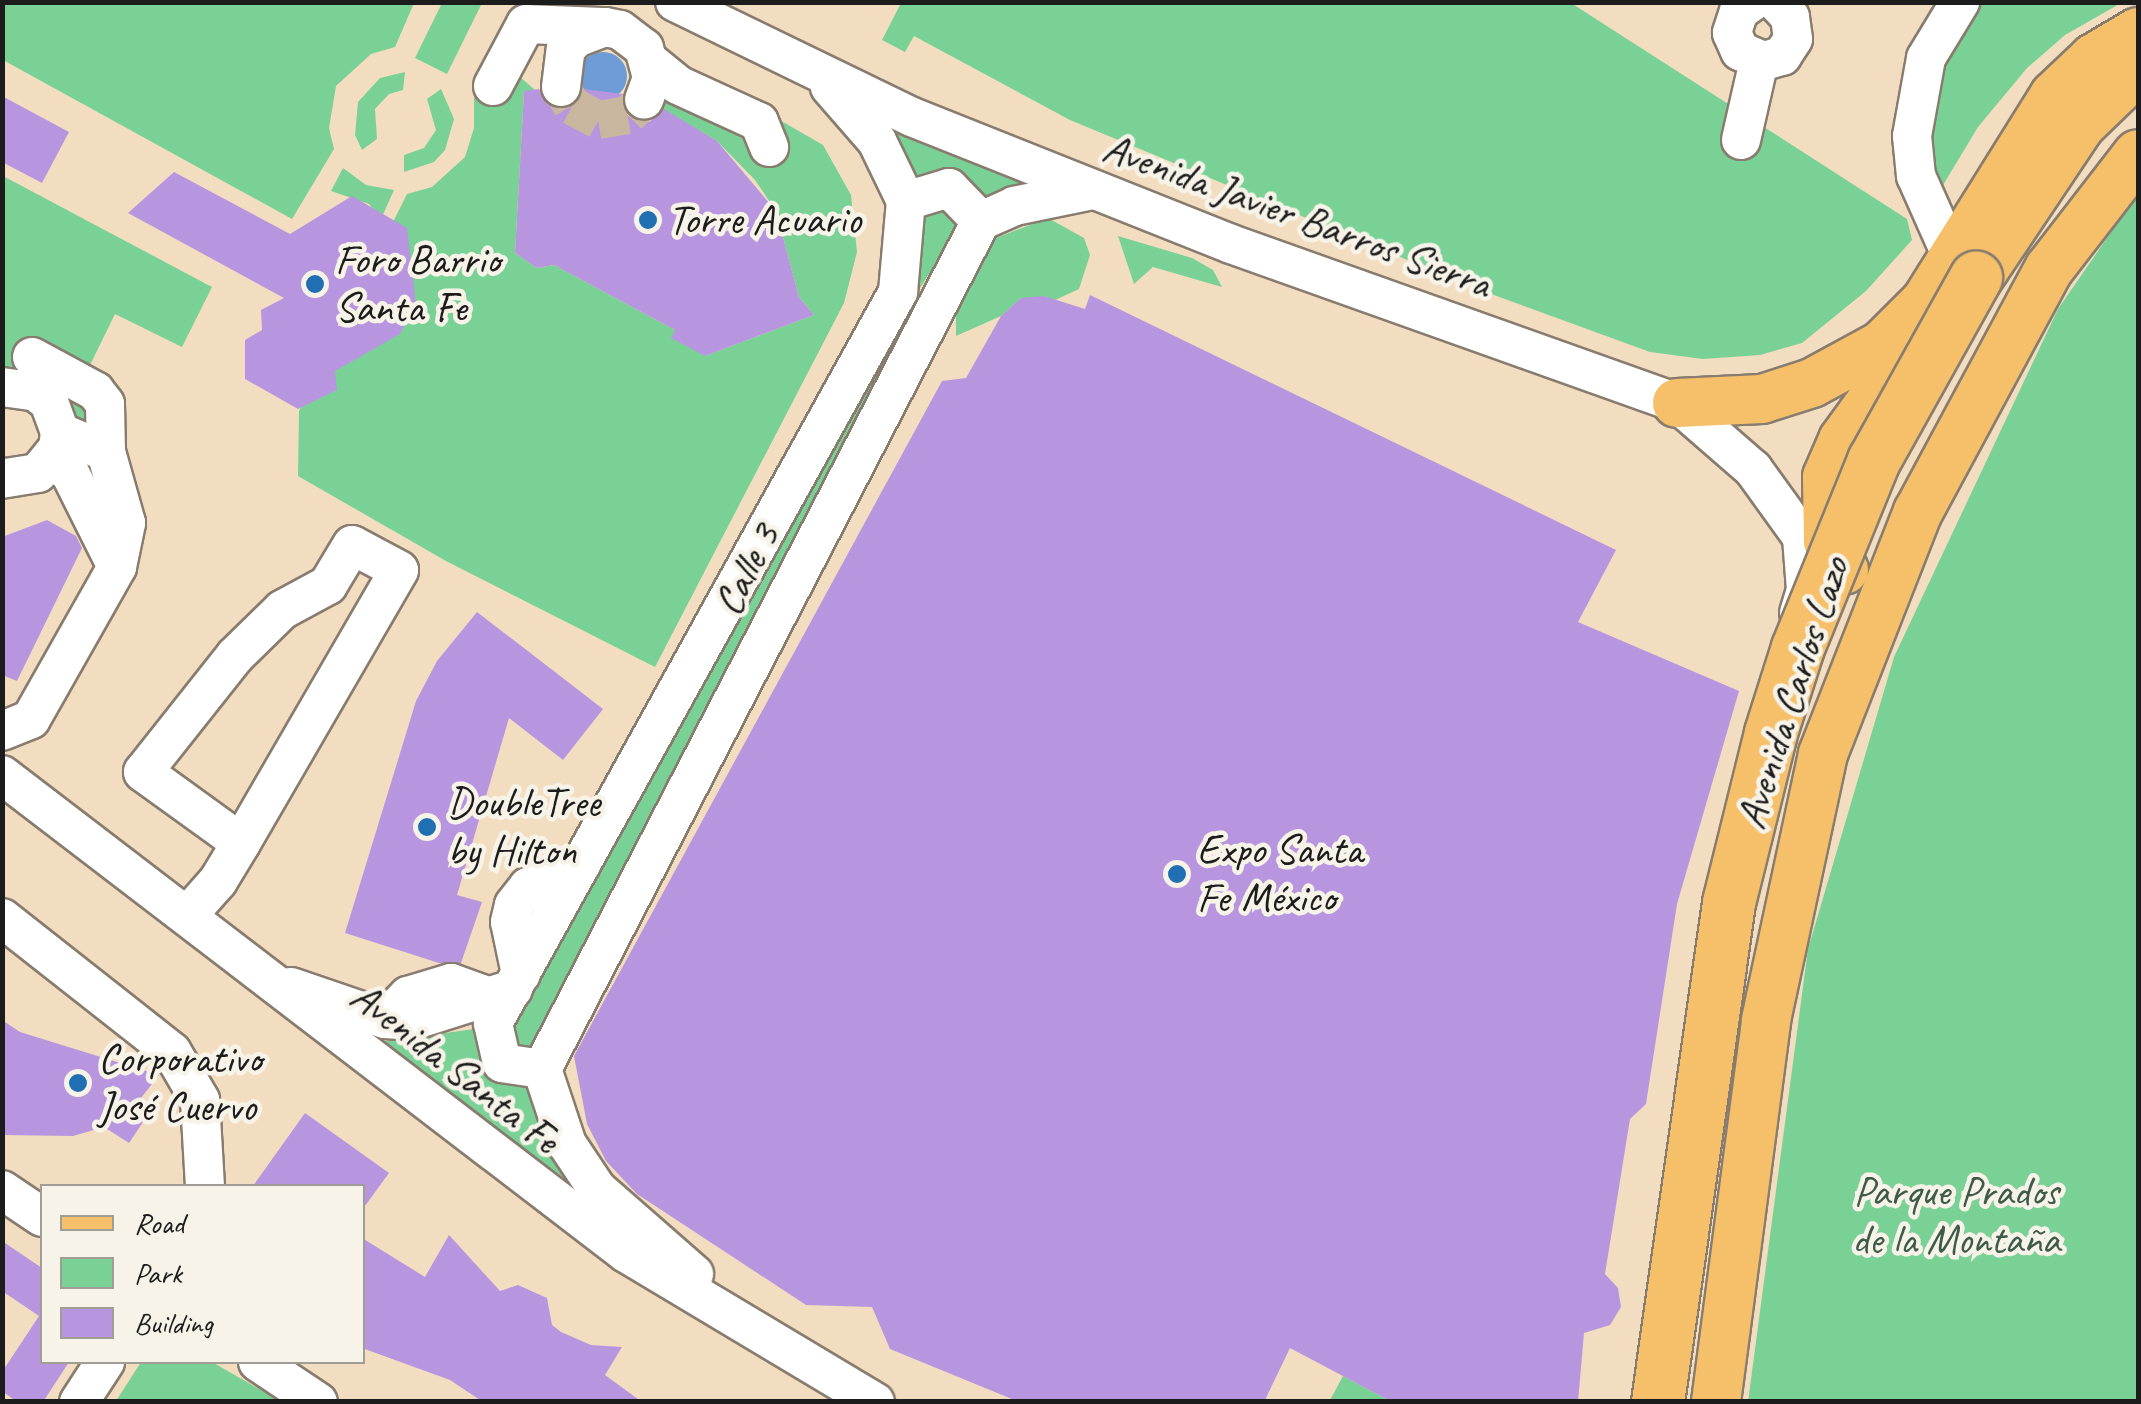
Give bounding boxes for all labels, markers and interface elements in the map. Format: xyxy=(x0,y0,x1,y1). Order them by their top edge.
street label: Avenida Javier Barros Sierra xyxy=(1096,122,1498,310)
place label: Torre Acuario xyxy=(668,195,859,245)
marker: Torre Acuario xyxy=(637,209,659,231)
place label: Foro Barrio Santa Fe xyxy=(335,235,501,334)
marker: Foro Barrio Santa Fe xyxy=(304,273,326,295)
street label: Calle 3 xyxy=(703,516,791,624)
street label: Avenida Carlos Lazo xyxy=(1725,551,1861,835)
place label: DoubleTree by Hilton xyxy=(447,778,600,876)
marker: DoubleTree by Hilton xyxy=(416,816,438,838)
place label: Expo Santa Fe México xyxy=(1197,825,1363,924)
marker: Expo Santa Fe México xyxy=(1166,863,1188,885)
street label: Avenida Santa Fe xyxy=(341,971,569,1165)
place label: Corporativo José Cuervo xyxy=(98,1034,262,1132)
marker: Corporativo José Cuervo xyxy=(67,1072,89,1094)
park label: Parque Prados de la Montaña xyxy=(1852,1167,2060,1266)
legend xyxy=(40,1184,365,1364)
text: Road xyxy=(134,1204,184,1242)
text: Park xyxy=(134,1254,182,1292)
text: Building xyxy=(134,1304,213,1342)

